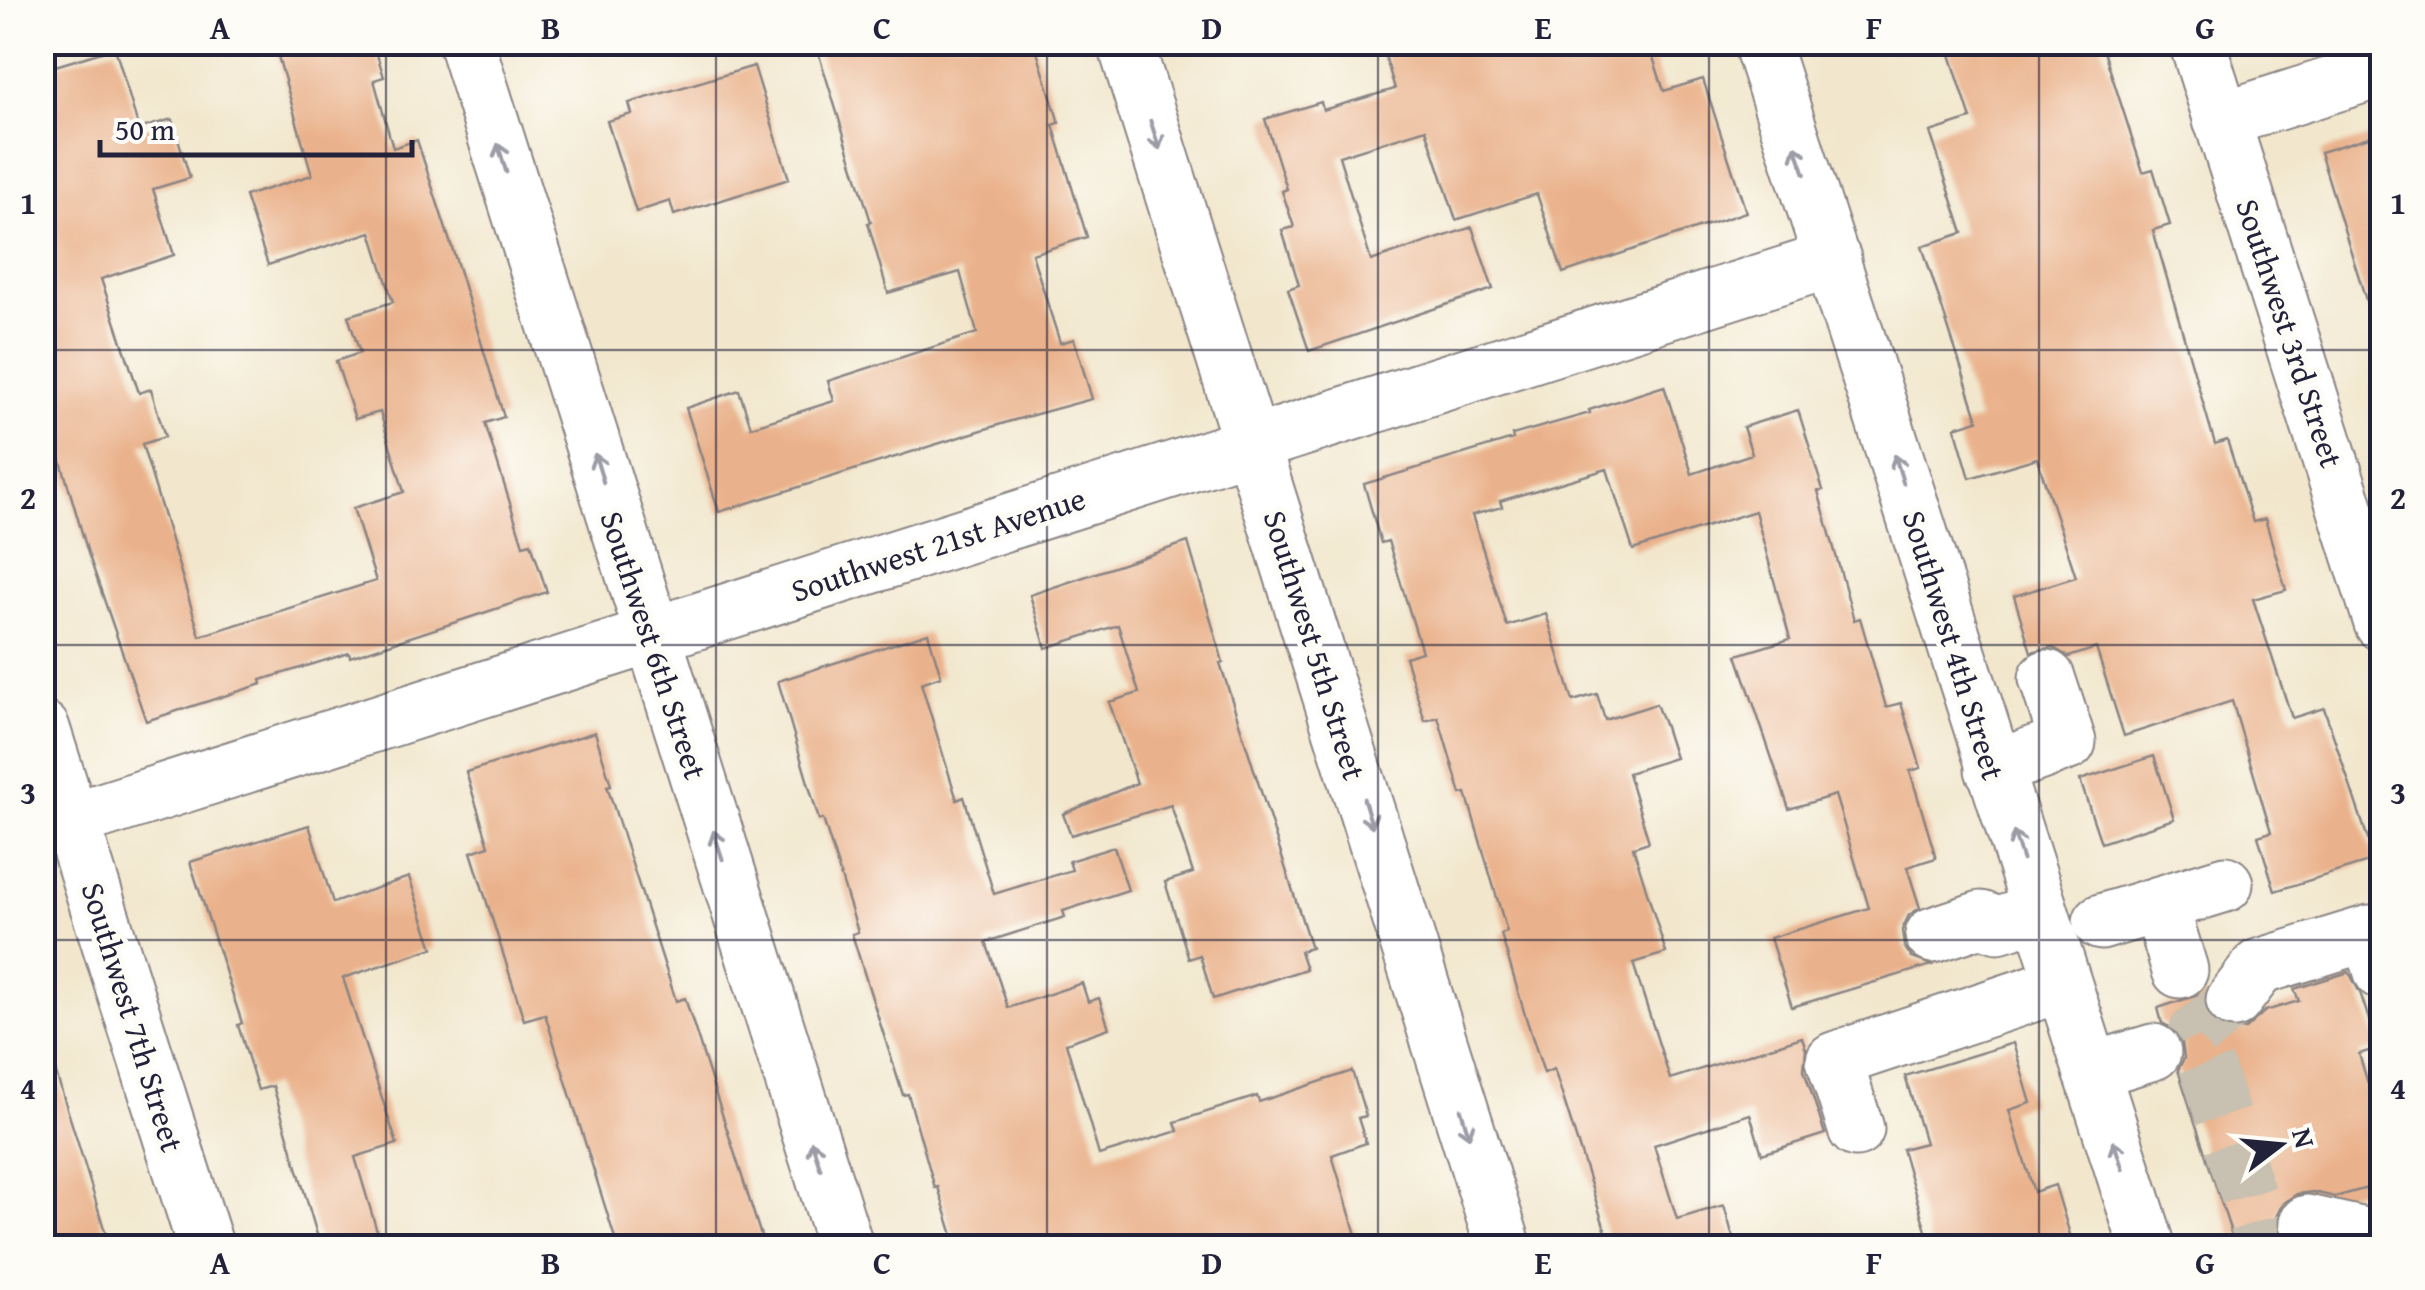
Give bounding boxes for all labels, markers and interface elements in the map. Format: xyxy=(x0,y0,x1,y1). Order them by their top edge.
text: A xyxy=(210,4,231,51)
text: B xyxy=(541,4,561,51)
text: C xyxy=(873,4,891,51)
text: D xyxy=(1202,4,1222,51)
text: E xyxy=(1534,4,1552,51)
text: F xyxy=(1866,4,1882,51)
text: G xyxy=(2195,4,2215,51)
scale bar xyxy=(100,95,412,157)
text: 50 m xyxy=(115,107,175,151)
one-way arrow xyxy=(1147,119,1165,151)
one-way arrow xyxy=(492,143,510,174)
one-way arrow xyxy=(1789,144,1807,176)
text: 1 xyxy=(20,179,36,226)
text: 1 xyxy=(2390,179,2406,226)
street label: Southwest 3rd Street xyxy=(2224,193,2356,473)
one-way arrow xyxy=(588,453,606,485)
one-way arrow xyxy=(1889,454,1907,485)
text: 2 xyxy=(20,474,36,521)
street label: Southwest 21st Avenue xyxy=(785,474,1091,614)
text: 2 xyxy=(2390,474,2406,521)
street label: Southwest 6th Street xyxy=(588,505,720,785)
street label: Southwest 5th Street xyxy=(1252,505,1378,785)
street label: Southwest 4th Street xyxy=(1891,505,2017,785)
text: 3 xyxy=(20,769,36,816)
text: 3 xyxy=(2390,769,2406,816)
one-way arrow xyxy=(1360,796,1378,828)
one-way arrow xyxy=(707,830,725,861)
one-way arrow xyxy=(2007,830,2025,862)
street label: Southwest 7th Street xyxy=(70,877,196,1157)
text: 4 xyxy=(20,1064,36,1111)
text: 4 xyxy=(2390,1064,2406,1111)
north arrow xyxy=(2230,1095,2330,1195)
one-way arrow xyxy=(1457,1107,1475,1138)
text: N xyxy=(2282,1123,2327,1153)
one-way arrow xyxy=(806,1139,824,1171)
one-way arrow xyxy=(2108,1139,2126,1171)
text: A xyxy=(210,1239,231,1286)
text: B xyxy=(541,1239,561,1286)
text: C xyxy=(873,1239,891,1286)
text: D xyxy=(1202,1239,1222,1286)
text: E xyxy=(1534,1239,1552,1286)
text: F xyxy=(1866,1239,1882,1286)
text: G xyxy=(2195,1239,2215,1286)

